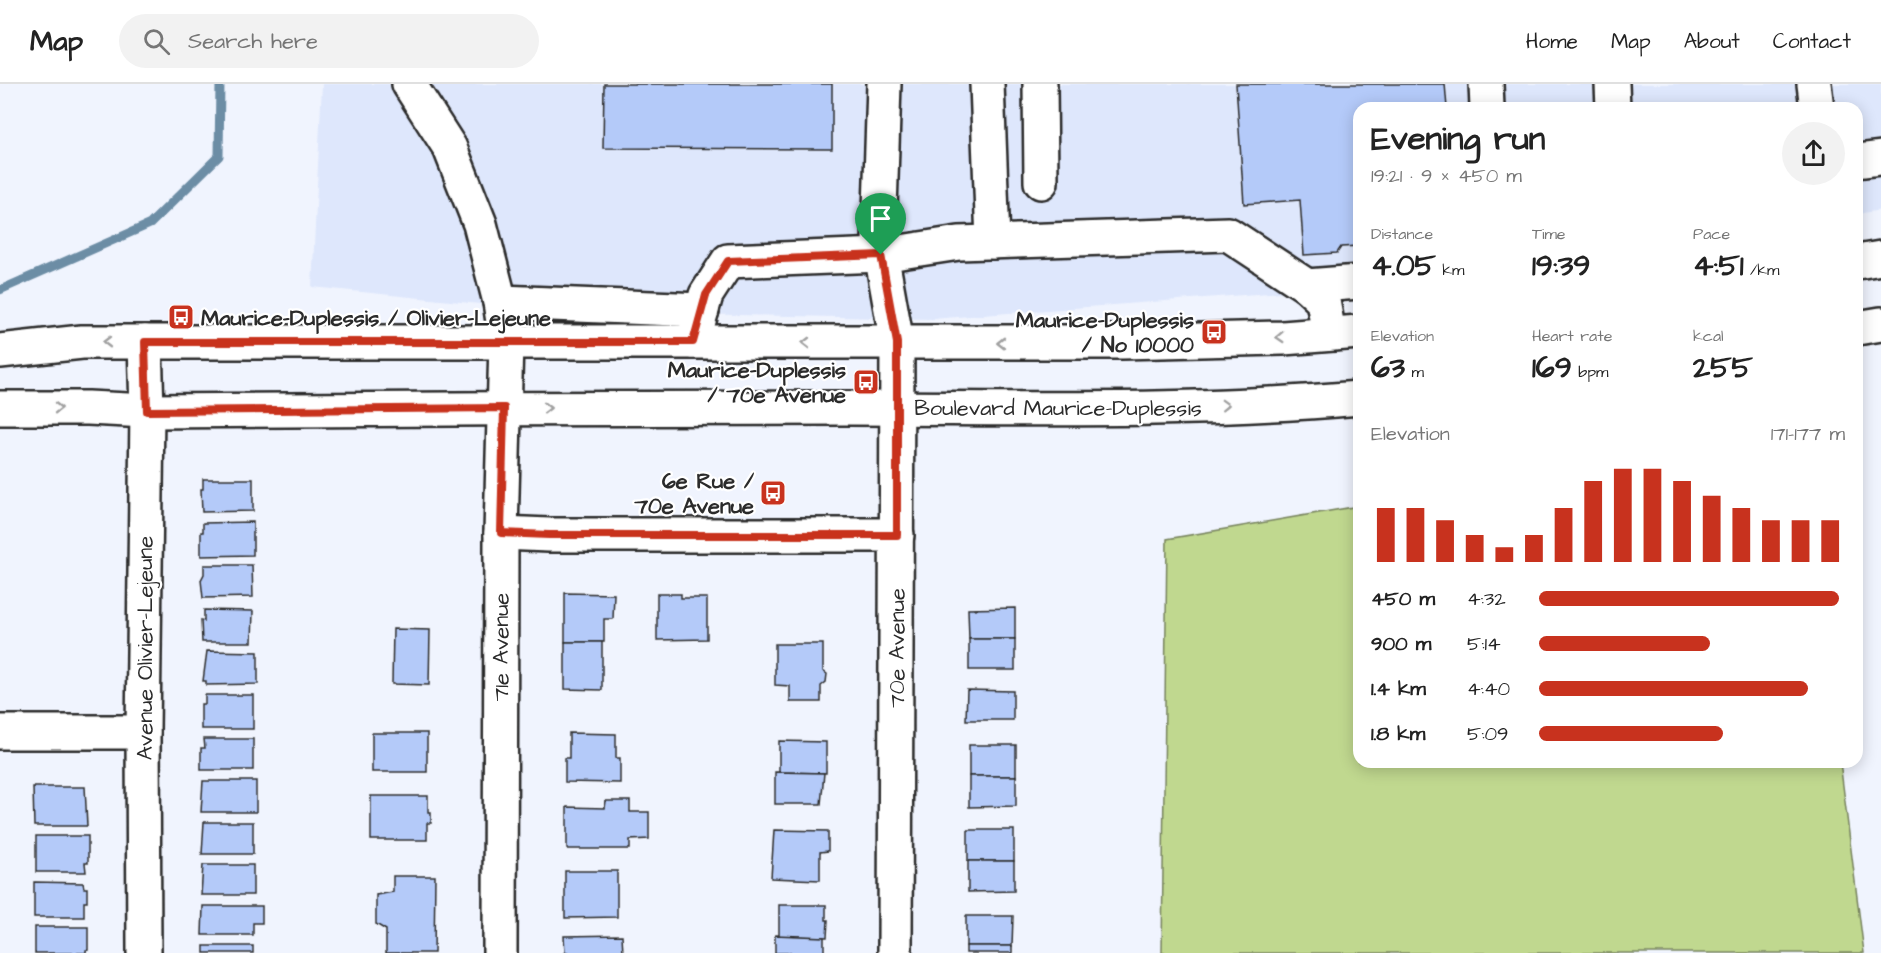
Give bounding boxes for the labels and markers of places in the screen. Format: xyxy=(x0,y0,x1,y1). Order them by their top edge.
pin xyxy=(855,193,906,255)
bus stop icon: Maurice-Duplessis / Olivier-Lejeune xyxy=(166,302,196,332)
place label: Maurice-Duplessis / Olivier-Lejeune xyxy=(201,303,551,334)
place label: Maurice-Duplessis / No 10000 xyxy=(1016,305,1194,361)
bus stop icon: Maurice-Duplessis / No 10000 xyxy=(1199,317,1229,347)
place label: Maurice-Duplessis / 70e Avenue xyxy=(668,355,846,411)
bus stop icon: Maurice-Duplessis / 70e Avenue xyxy=(851,367,881,397)
place label: 6e Rue / 70e Avenue xyxy=(633,466,754,522)
bus stop icon: 6e Rue / 70e Avenue xyxy=(758,478,788,508)

